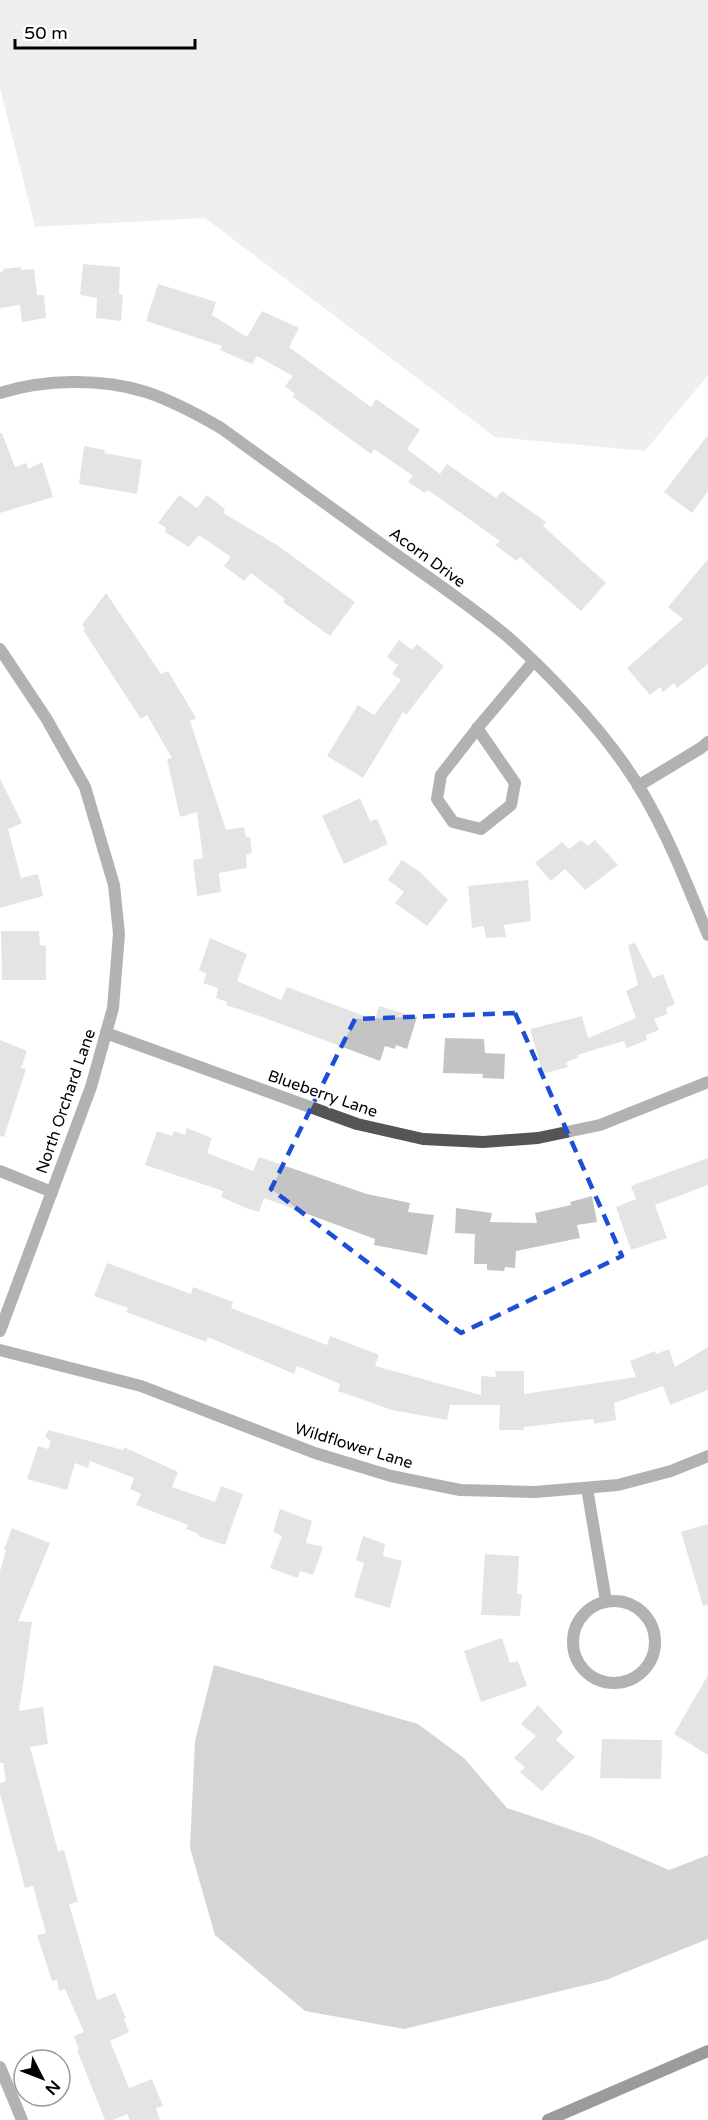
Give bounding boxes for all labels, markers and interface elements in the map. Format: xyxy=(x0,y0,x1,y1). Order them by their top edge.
scale bar xyxy=(15,12,195,50)
text: 50 m xyxy=(24,22,68,44)
street label: Acorn Drive xyxy=(385,523,469,592)
street label: North Orchard Lane xyxy=(32,1026,100,1176)
street label: Blueberry Lane xyxy=(265,1066,380,1122)
street label: Wildflower Lane xyxy=(292,1418,415,1473)
north arrow xyxy=(12,2048,72,2108)
text: N xyxy=(41,2076,64,2099)

